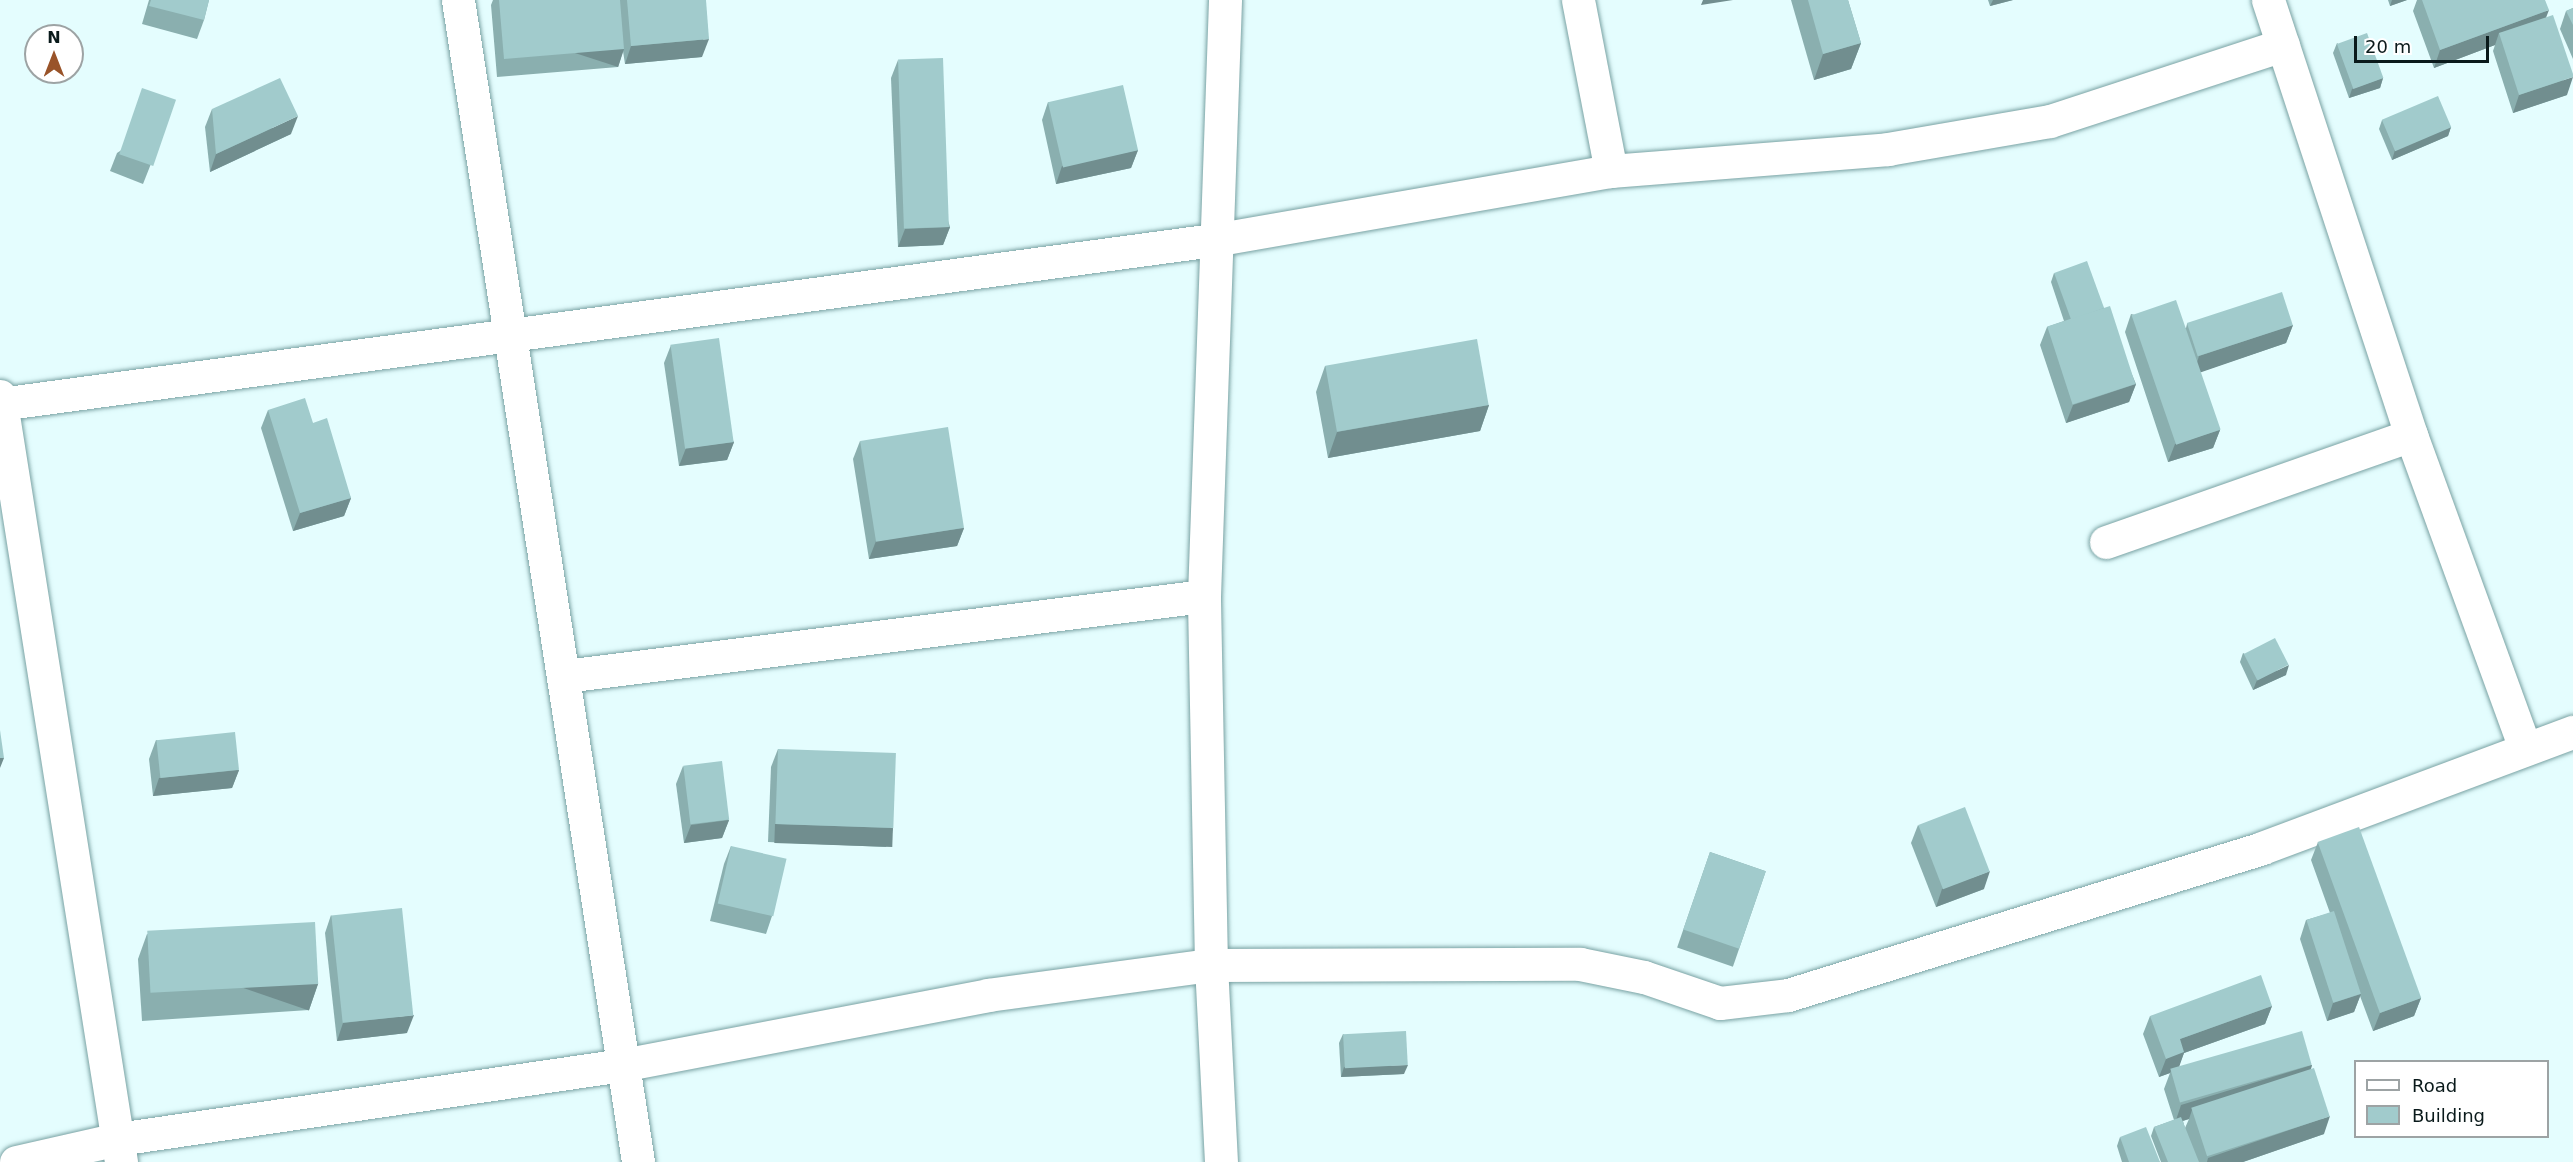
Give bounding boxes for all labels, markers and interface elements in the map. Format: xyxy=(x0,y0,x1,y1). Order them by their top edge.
north arrow xyxy=(24,24,84,84)
scale bar xyxy=(2357,24,2492,62)
text: N xyxy=(47,28,61,47)
text: 20 m xyxy=(2365,36,2411,57)
legend xyxy=(2354,1060,2549,1138)
text: Road xyxy=(2412,1075,2457,1096)
text: Building xyxy=(2412,1105,2485,1126)

